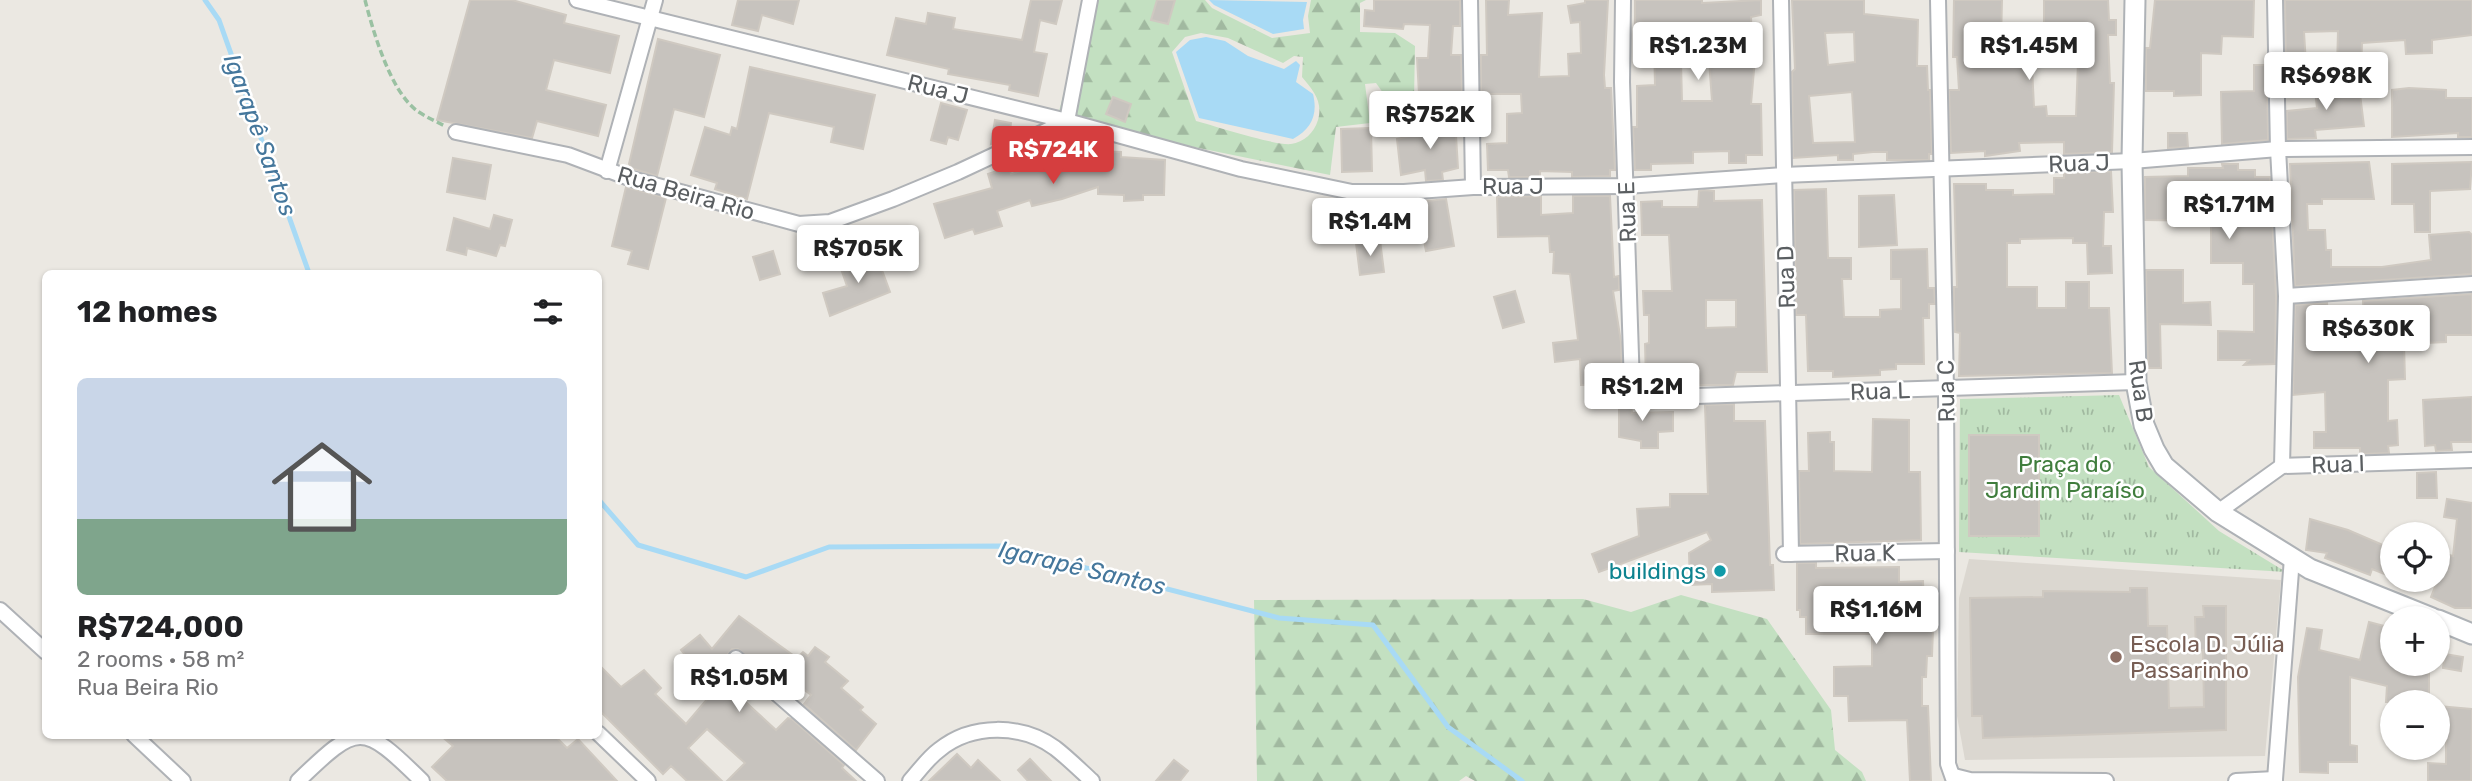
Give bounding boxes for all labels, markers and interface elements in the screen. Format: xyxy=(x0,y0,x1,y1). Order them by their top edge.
pin: R$1.23M xyxy=(1633,22,1763,82)
pin: R$1.45M xyxy=(1964,22,2094,82)
text: R$1.23M xyxy=(1649,31,1747,59)
text: R$1.45M xyxy=(1980,31,2078,59)
water label: Igarapê Santos xyxy=(218,50,302,220)
pin: R$698K xyxy=(2269,52,2383,112)
text: R$698K xyxy=(2280,61,2372,89)
street label: Rua J xyxy=(905,68,971,110)
pin: R$752K xyxy=(1373,92,1487,151)
text: R$752K xyxy=(1385,100,1475,128)
pin: R$724K xyxy=(996,127,1110,186)
text: R$724K xyxy=(1008,135,1098,163)
street label: Rua J xyxy=(2048,148,2110,178)
street label: Rua Beira Rio xyxy=(614,160,758,226)
street label: Rua J xyxy=(1482,172,1544,200)
street label: Rua E xyxy=(1612,181,1642,243)
pin: R$1.71M xyxy=(2164,182,2294,241)
text: R$1.71M xyxy=(2183,190,2275,218)
pin: R$1.4M xyxy=(1313,198,1427,258)
text: R$1.4M xyxy=(1328,207,1412,235)
pin: R$705K xyxy=(801,226,915,285)
text: R$705K xyxy=(813,234,903,262)
street label: Rua D xyxy=(1771,245,1801,309)
icon: filters xyxy=(529,293,567,331)
text: 12 homes xyxy=(77,294,218,330)
pin: R$630K xyxy=(2311,306,2425,365)
text: R$630K xyxy=(2322,314,2414,342)
street label: Rua B xyxy=(2123,358,2159,424)
street label: Rua C xyxy=(1931,359,1961,423)
pin: R$1.2M xyxy=(1585,364,1699,423)
text: R$1.2M xyxy=(1600,372,1684,400)
street label: Rua L xyxy=(1849,376,1911,406)
icon: home xyxy=(259,424,385,550)
street label: Rua I xyxy=(2311,449,2365,479)
park label: Praça do Jardim Paraíso xyxy=(1985,450,2145,504)
map controls xyxy=(2380,522,2450,760)
button: locate xyxy=(2380,522,2450,592)
water label: Igarapê Santos xyxy=(996,535,1168,601)
street label: Rua K xyxy=(1834,538,1896,568)
place label: buildings xyxy=(1609,557,1706,585)
marker: buildings xyxy=(1712,563,1728,579)
pin: R$1.16M xyxy=(1811,586,1941,646)
text: R$1.16M xyxy=(1829,595,1923,623)
button: + xyxy=(2380,606,2450,676)
text: R$724,000 xyxy=(77,609,244,645)
place label: Escola D. Júlia Passarinho xyxy=(2130,630,2285,684)
text: 2 rooms · 58 m² xyxy=(77,645,244,673)
marker: Escola D. Júlia Passarinho xyxy=(2108,649,2124,665)
pin: R$1.05M xyxy=(674,654,804,714)
text: R$1.05M xyxy=(690,663,788,691)
text: Rua Beira Rio xyxy=(77,673,219,701)
button: − xyxy=(2380,690,2450,760)

